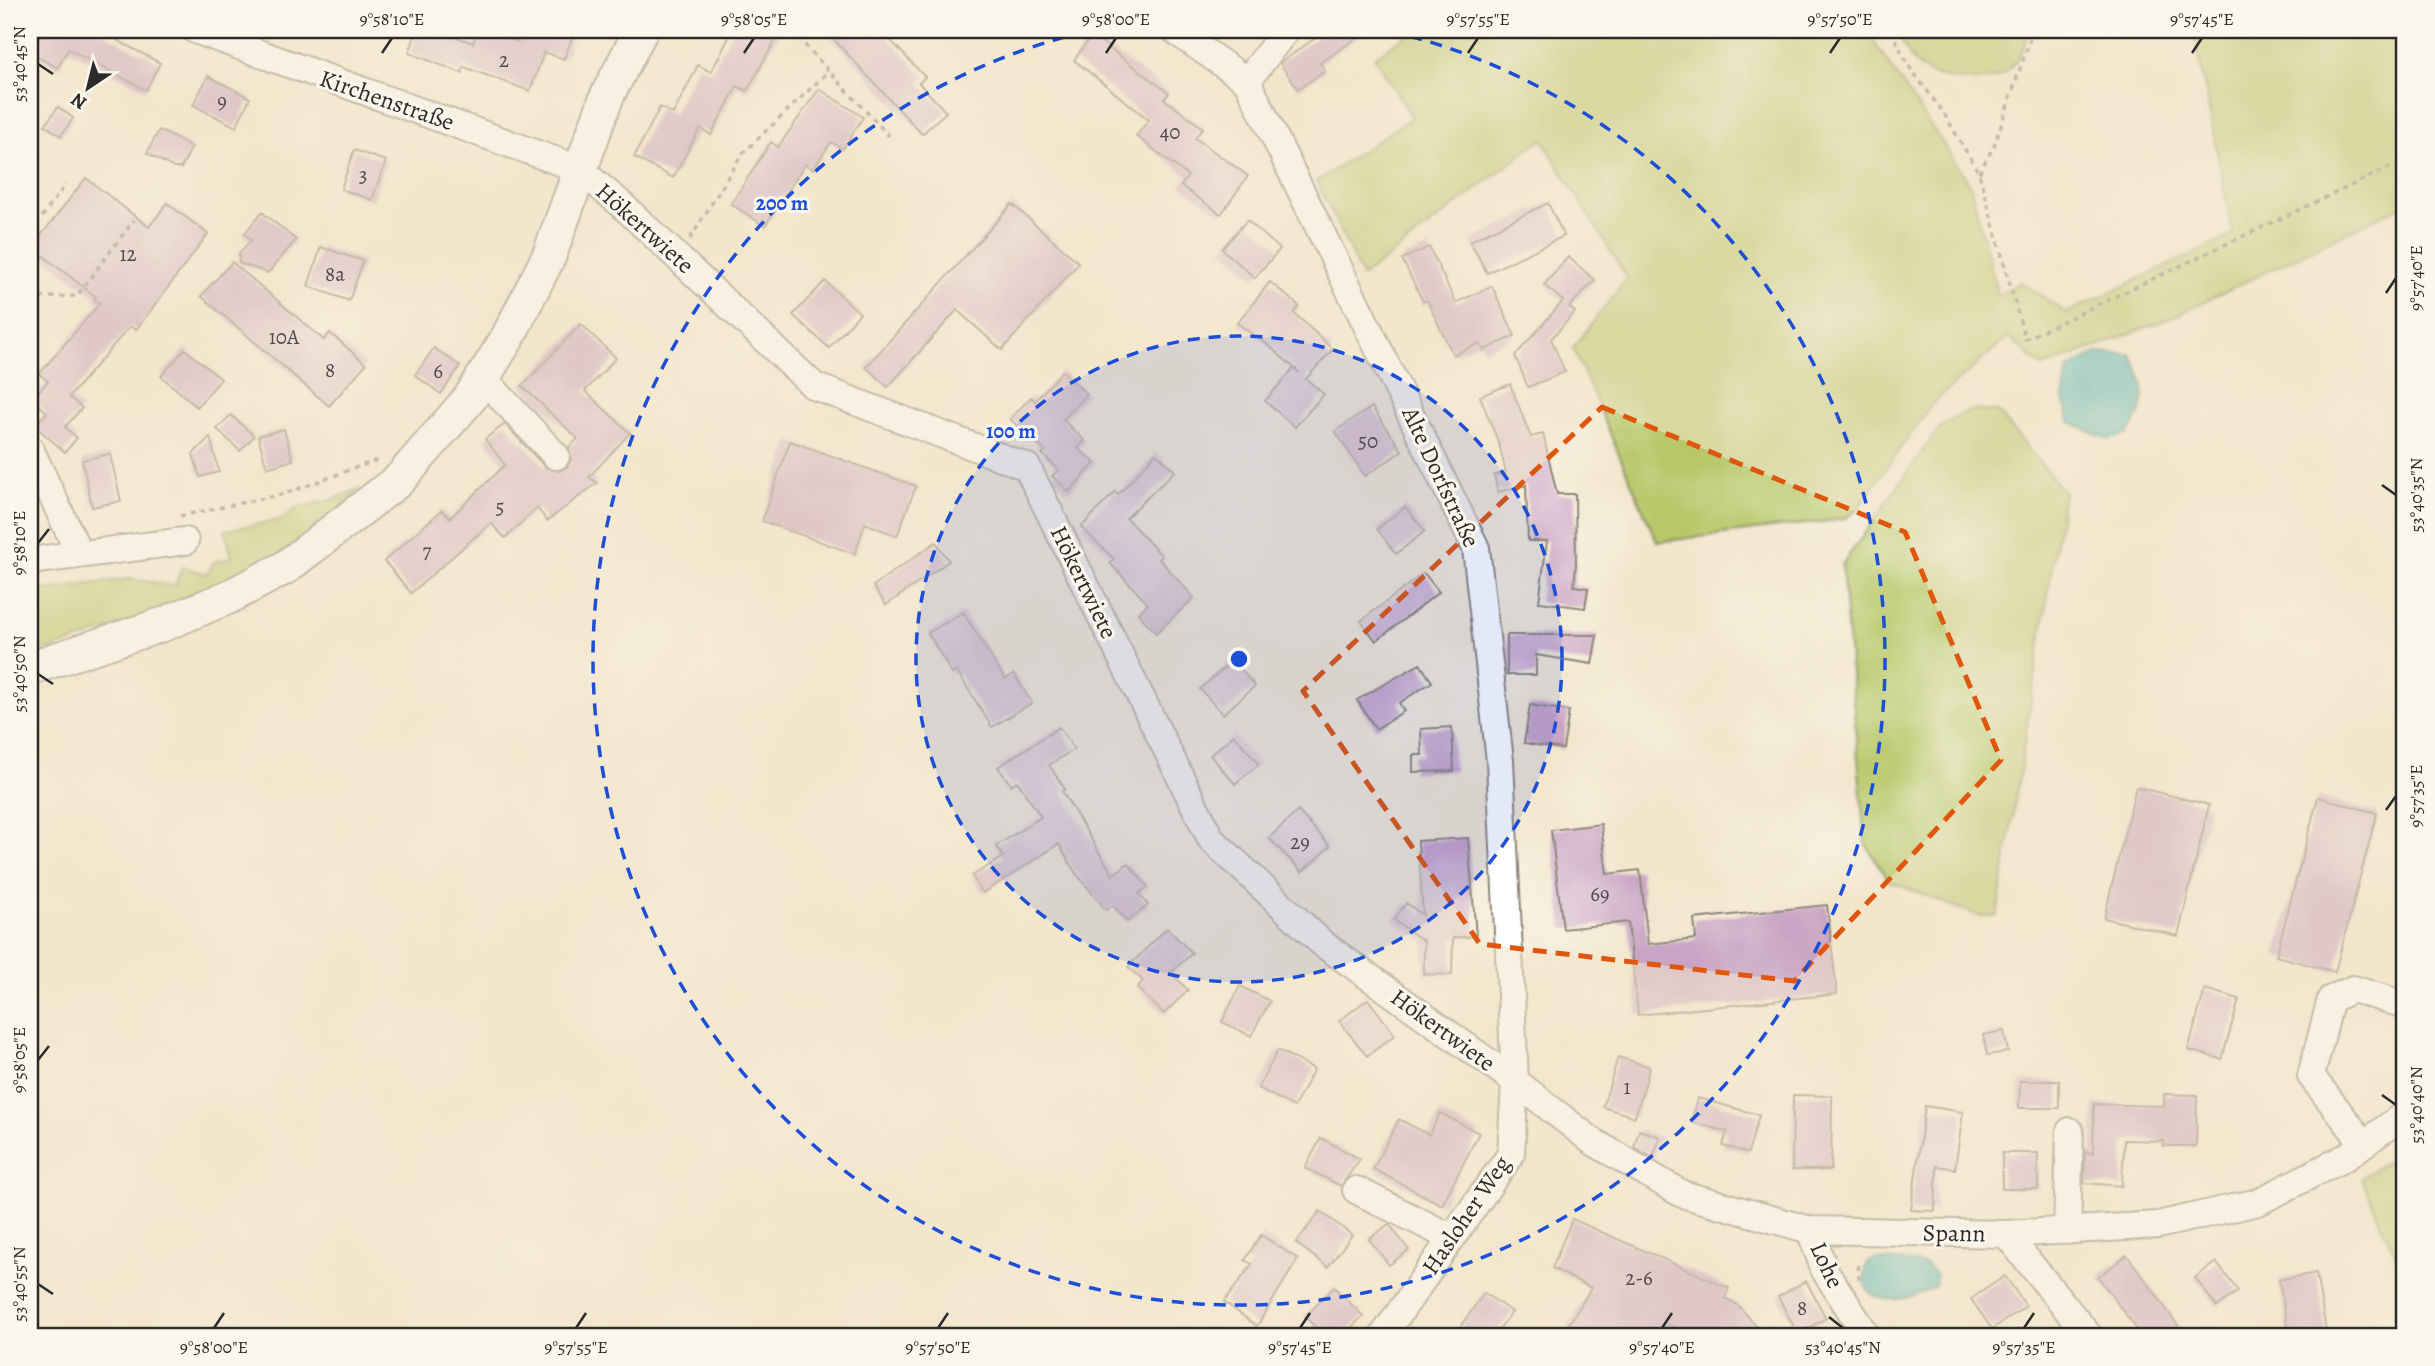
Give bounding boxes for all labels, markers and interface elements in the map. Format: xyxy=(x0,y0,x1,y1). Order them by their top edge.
text: 9°58'10"E xyxy=(359,7,425,31)
text: 9°58'05"E xyxy=(721,7,787,31)
text: 9°58'00"E xyxy=(1082,7,1150,31)
text: 9°57'55"E xyxy=(1446,7,1510,31)
text: 9°57'50"E xyxy=(1807,7,1873,31)
text: 9°57'45"E xyxy=(2170,7,2234,31)
text: 53°40'45"N xyxy=(7,26,31,102)
house number: 2 xyxy=(499,46,509,74)
north arrow xyxy=(52,52,122,122)
street label: Kirchenstraße xyxy=(315,62,459,138)
text: N xyxy=(66,86,92,116)
house number: 9 xyxy=(217,87,227,115)
house number: 40 xyxy=(1160,118,1180,146)
house number: 3 xyxy=(359,161,367,189)
street label: Hökertwiete xyxy=(589,175,701,281)
text: 200 m xyxy=(756,189,809,217)
house number: 12 xyxy=(119,240,137,268)
text: 9°57'40"E xyxy=(2404,245,2428,311)
house number: 8a xyxy=(325,260,345,288)
house number: 10A xyxy=(269,323,300,351)
house number: 8 xyxy=(325,356,335,384)
house number: 6 xyxy=(433,357,443,385)
street label: Alte Dorfstraße xyxy=(1394,401,1487,552)
text: 100 m xyxy=(986,417,1036,445)
house number: 50 xyxy=(1358,427,1378,455)
text: 53°40'35"N xyxy=(2404,457,2428,533)
house number: 5 xyxy=(495,493,505,521)
text: 9°58'10"E xyxy=(7,510,31,576)
street label: Hökertwiete xyxy=(1043,520,1125,644)
house number: 7 xyxy=(423,537,432,565)
text: 53°40'50"N xyxy=(7,635,31,713)
centre of rings xyxy=(1227,647,1251,671)
text: 9°57'35"E xyxy=(2404,764,2428,828)
house number: 29 xyxy=(1290,828,1310,856)
house number: 69 xyxy=(1590,880,1610,908)
street label: Hökertwiete xyxy=(1384,981,1502,1079)
text: 9°58'05"E xyxy=(7,1027,31,1093)
text: 53°40'40"N xyxy=(2404,1066,2428,1144)
house number: 1 xyxy=(1623,1073,1631,1101)
street label: Hasloher Weg xyxy=(1414,1149,1518,1281)
street label: Spann xyxy=(1922,1216,1986,1250)
street label: Lohe xyxy=(1802,1237,1852,1293)
text: 53°40'55"N xyxy=(7,1246,31,1322)
house number: 2-6 xyxy=(1625,1264,1653,1292)
house number: 8 xyxy=(1797,1294,1807,1322)
text: 9°58'00"E xyxy=(180,1335,248,1359)
text: 9°57'55"E xyxy=(544,1335,608,1359)
text: 9°57'50"E xyxy=(905,1335,971,1359)
text: 9°57'45"E xyxy=(1268,1335,1332,1359)
text: 9°57'40"E xyxy=(1629,1335,1695,1359)
text: 53°40'45"N xyxy=(1805,1335,1881,1359)
text: 9°57'35"E xyxy=(1992,1335,2056,1359)

